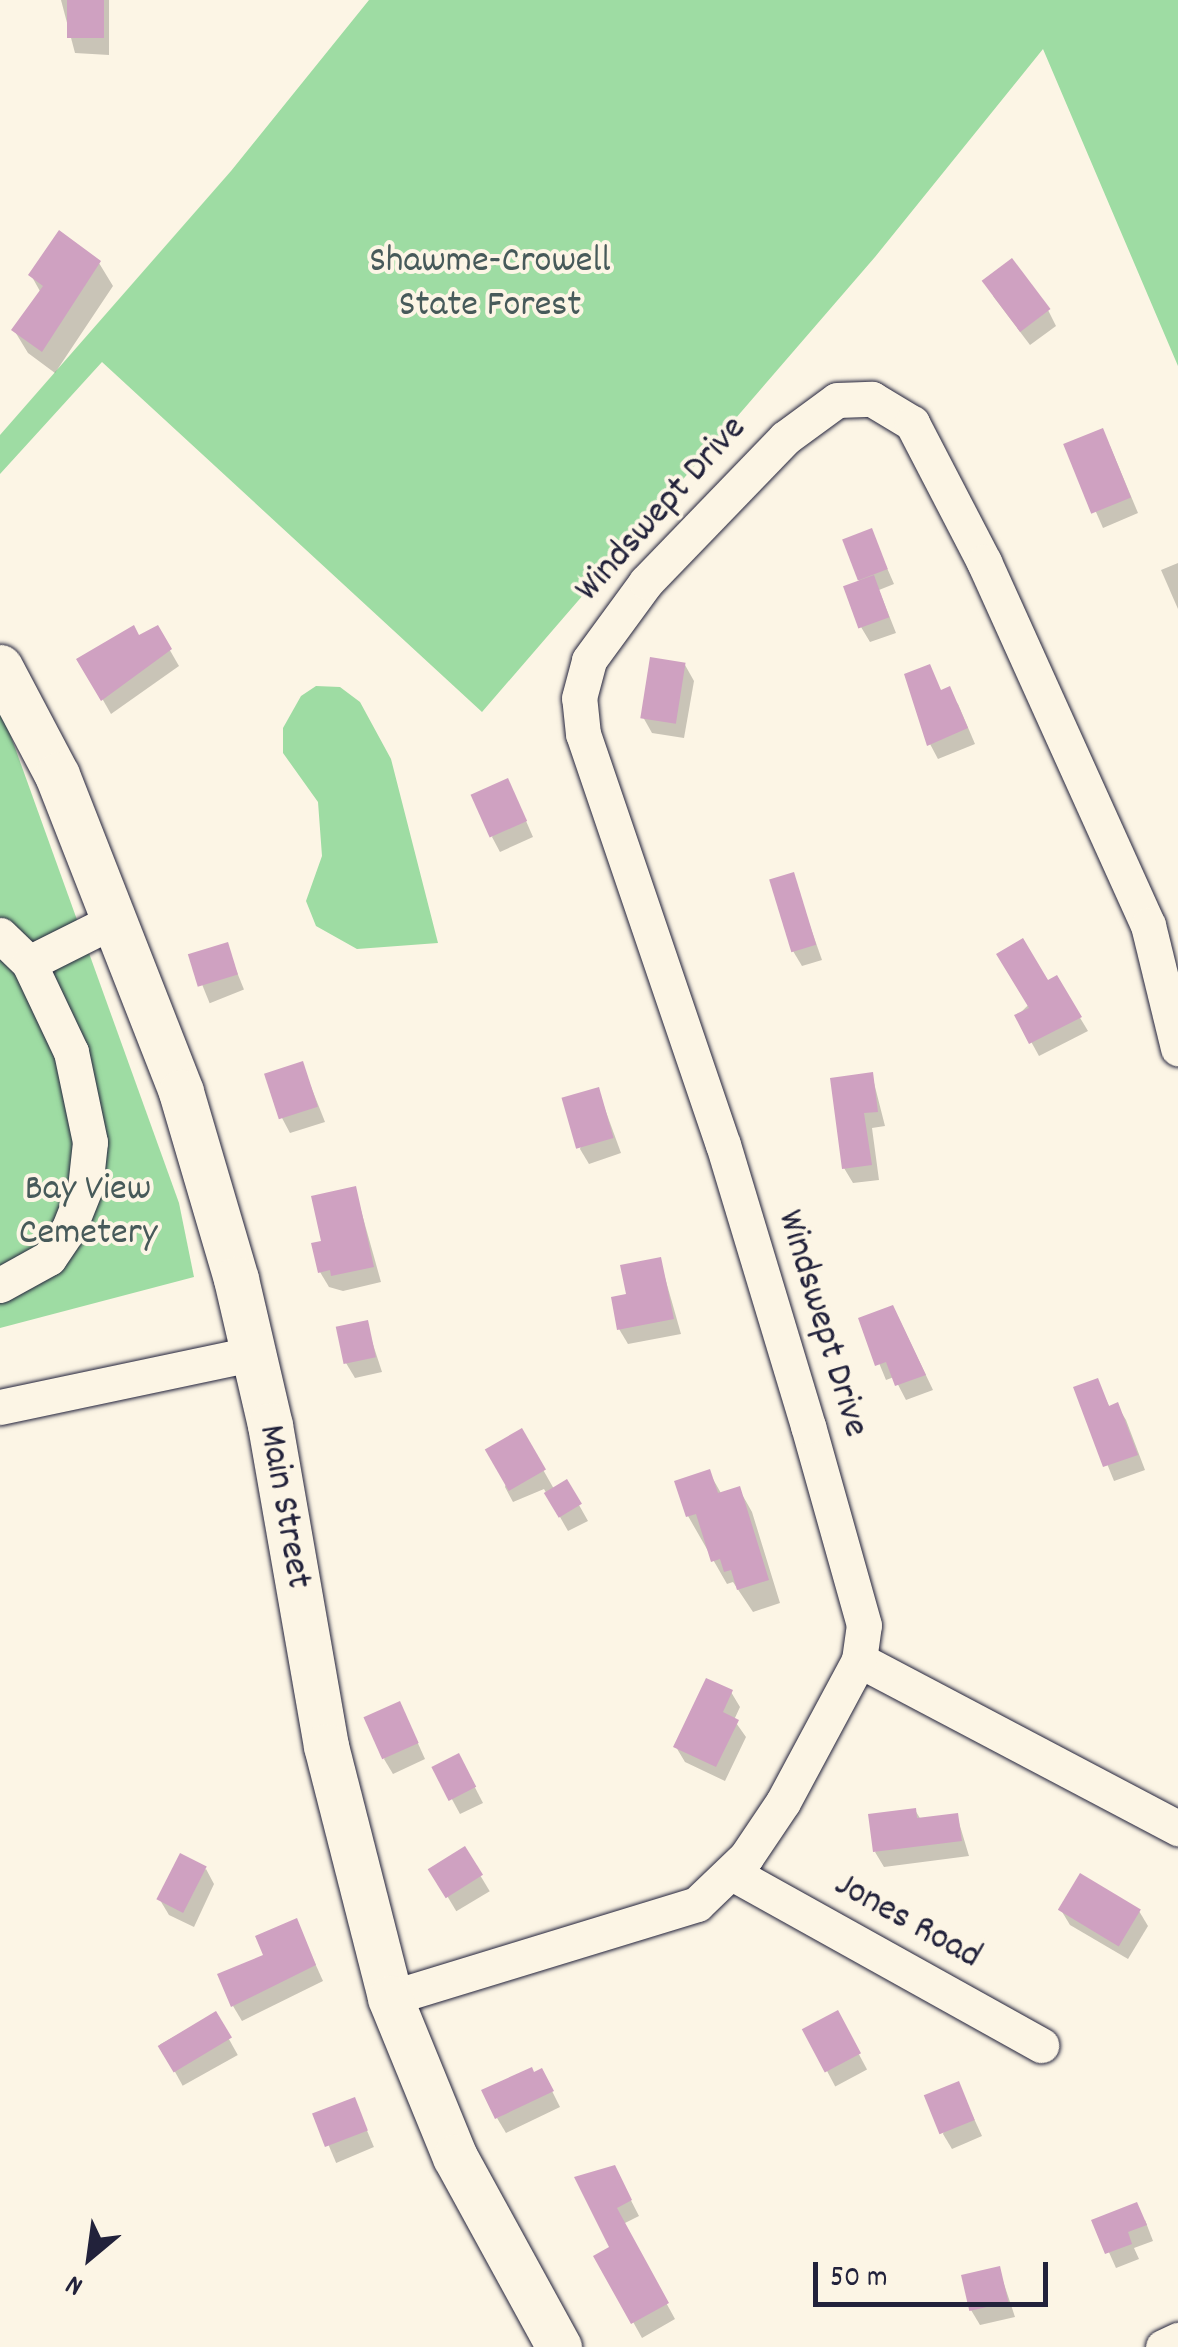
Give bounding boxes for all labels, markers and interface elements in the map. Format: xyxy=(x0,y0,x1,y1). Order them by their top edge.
park label: Shawme-Crowell State Forest xyxy=(369,240,611,330)
street label: Windswept Drive xyxy=(566,407,758,613)
park label: Bay View Cemetery xyxy=(19,1168,157,1258)
street label: Windswept Drive xyxy=(765,1205,877,1443)
street label: Main Street xyxy=(246,1421,320,1593)
street label: Jones Road xyxy=(826,1863,988,1981)
north arrow xyxy=(40,2207,140,2307)
scale bar xyxy=(818,2242,1053,2304)
text: 50 m xyxy=(830,2258,888,2301)
text: N xyxy=(60,2262,91,2304)

